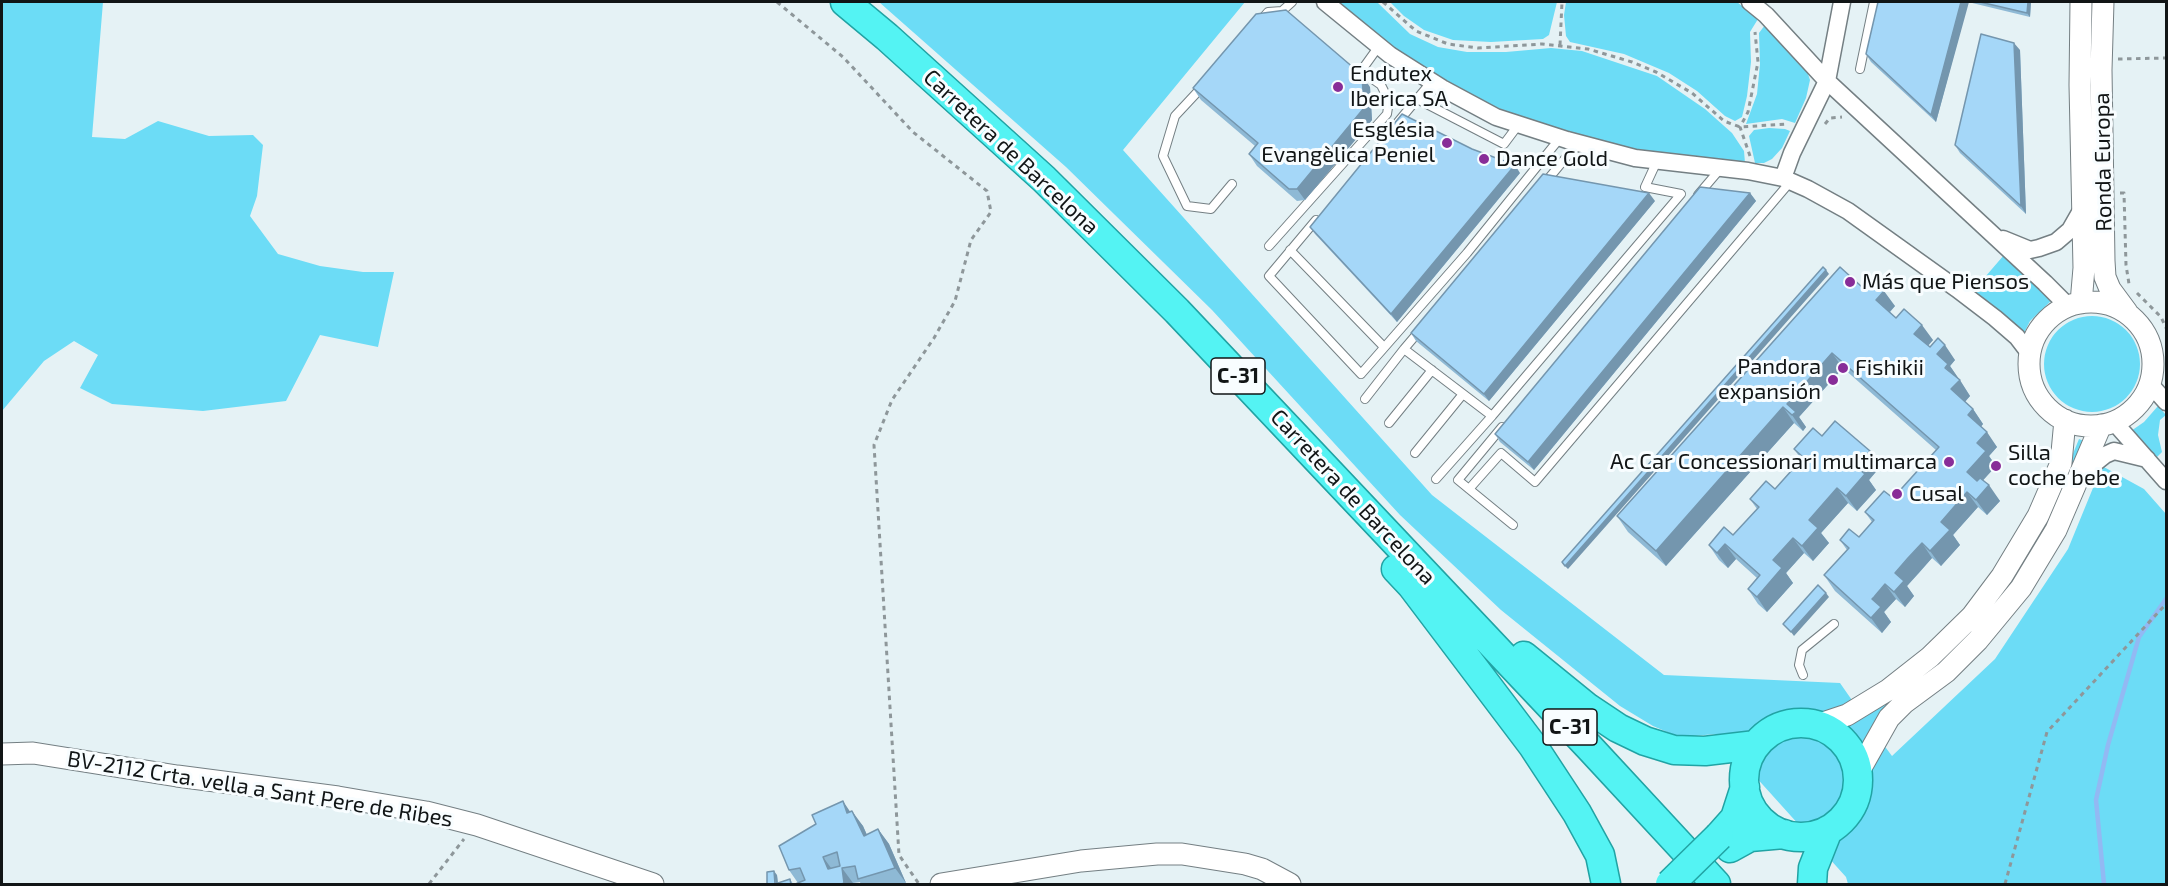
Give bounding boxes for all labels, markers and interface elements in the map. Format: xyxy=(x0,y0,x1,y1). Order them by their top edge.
place label: Endutex Iberica SA xyxy=(1350,61,1448,112)
street label: Carretera de Barcelona xyxy=(918,64,1104,240)
marker: Endutex Iberica SA xyxy=(1331,80,1345,94)
street label: Ronda Europa xyxy=(2089,92,2117,232)
place label: Església Evangèlica Peniel xyxy=(1261,117,1435,168)
marker: Església Evangèlica Peniel xyxy=(1440,136,1454,150)
place label: Dance Gold xyxy=(1496,146,1608,172)
marker: Dance Gold xyxy=(1477,152,1491,166)
place label: Más que Piensos xyxy=(1862,269,2029,295)
marker: Más que Piensos xyxy=(1843,275,1857,289)
place label: Pandora expansión xyxy=(1718,354,1821,406)
place label: Fishikii xyxy=(1855,355,1924,381)
road number: C-31 xyxy=(1211,358,1265,394)
marker: Fishikii xyxy=(1836,361,1850,375)
marker: Pandora expansión xyxy=(1826,373,1840,387)
street label: Carretera de Barcelona xyxy=(1265,404,1441,590)
place label: Silla coche bebe xyxy=(2008,440,2120,492)
place label: Ac Car Concessionari multimarca xyxy=(1610,449,1937,475)
marker: Ac Car Concessionari multimarca xyxy=(1942,455,1956,469)
marker: Silla coche bebe xyxy=(1989,459,2003,473)
place label: Cusal xyxy=(1909,481,1964,507)
marker: Cusal xyxy=(1890,487,1904,501)
road number: C-31 xyxy=(1543,709,1597,745)
street label: BV-2112 Crta. vella a Sant Pere de Ribes xyxy=(65,745,455,833)

